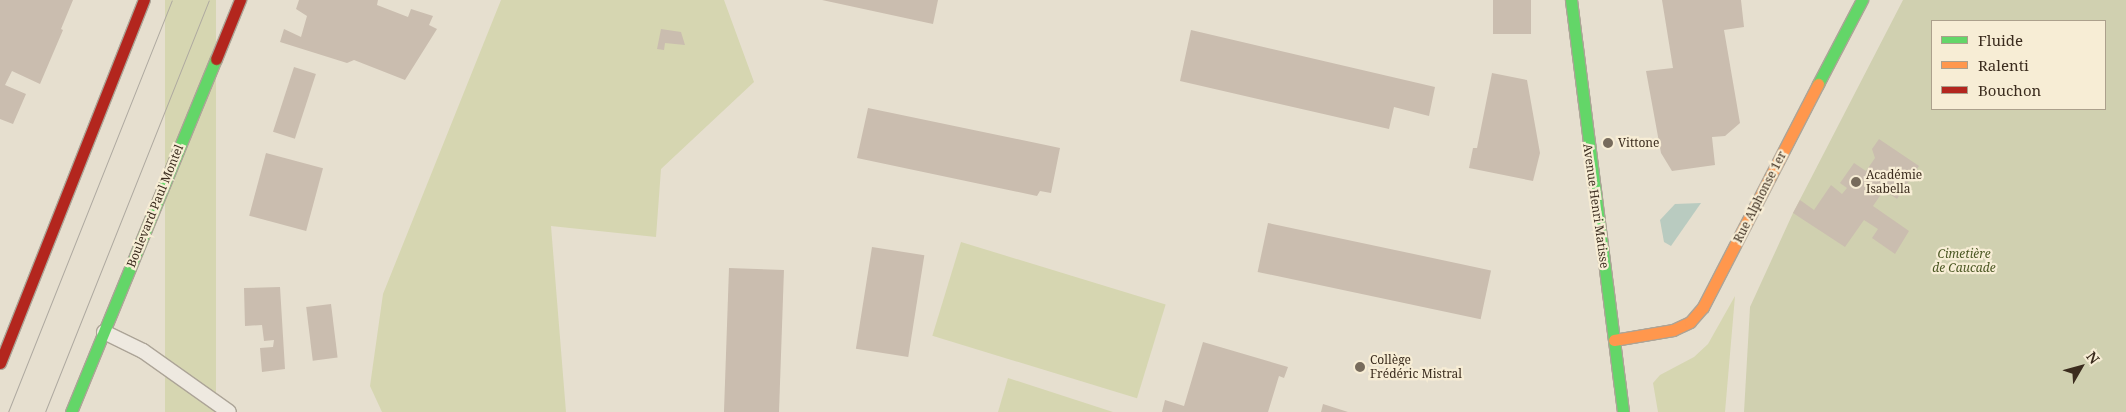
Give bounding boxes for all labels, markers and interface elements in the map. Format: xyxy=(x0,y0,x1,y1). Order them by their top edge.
legend xyxy=(1931,20,2106,110)
text: Fluide xyxy=(1978,30,2023,50)
text: Ralenti xyxy=(1978,55,2029,75)
text: Bouchon xyxy=(1978,80,2041,100)
place label: Vittone xyxy=(1618,136,1659,150)
marker: Vittone xyxy=(1602,137,1614,149)
street label: Boulevard Paul Montel xyxy=(124,143,186,269)
street label: Avenue Henri Matisse xyxy=(1580,143,1612,269)
street label: Rue Alphonse 1er xyxy=(1731,149,1789,245)
place label: Académie Isabella xyxy=(1866,168,1922,196)
marker: Académie Isabella xyxy=(1850,176,1862,188)
park label: Cimetière de Caucade xyxy=(1932,247,1996,275)
north arrow xyxy=(2056,342,2106,392)
text: N xyxy=(2082,347,2104,368)
place label: Collège Frédéric Mistral xyxy=(1370,353,1462,381)
marker: Collège Frédéric Mistral xyxy=(1354,361,1366,373)

